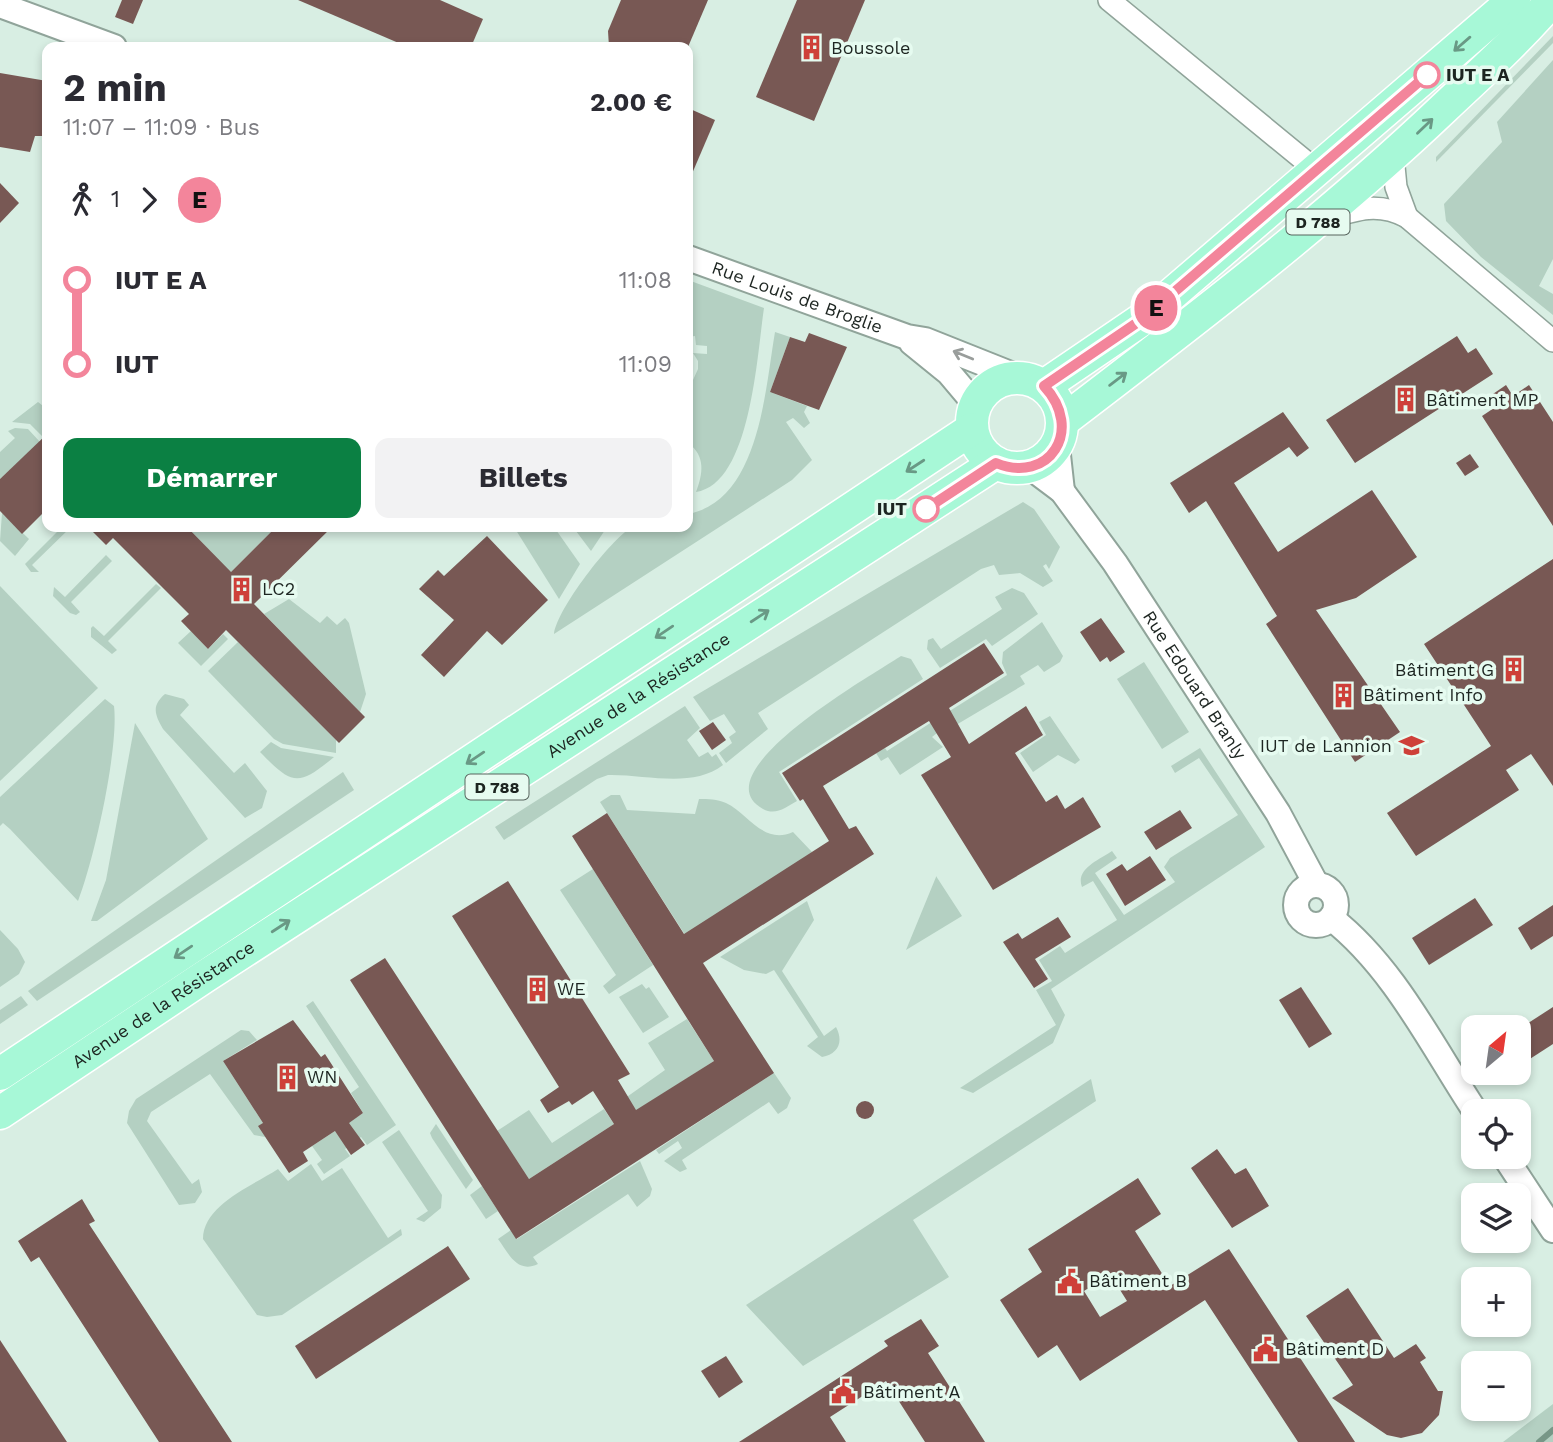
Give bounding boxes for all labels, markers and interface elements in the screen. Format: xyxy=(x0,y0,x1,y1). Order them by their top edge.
building icon: Boussole xyxy=(797,34,825,62)
one-way arrow xyxy=(1454,36,1472,52)
place label: Boussole xyxy=(831,37,910,58)
marker: IUT E A xyxy=(1414,62,1440,88)
place label: IUT E A xyxy=(1446,64,1510,85)
text: 2 min xyxy=(63,66,167,110)
text: 2.00 € xyxy=(590,87,672,117)
text: 11:07 – 11:09 · Bus xyxy=(63,114,260,141)
one-way arrow xyxy=(1417,117,1434,134)
icon: walk xyxy=(63,181,101,219)
icon: forward xyxy=(130,181,168,219)
text: 1 xyxy=(111,186,120,213)
text: E xyxy=(192,186,207,214)
road number: D 788 xyxy=(1286,210,1350,234)
street label: Rue Louis de Broglie xyxy=(709,256,886,337)
text: IUT E A xyxy=(115,265,207,295)
text: 11:08 xyxy=(619,267,672,294)
line badge: E xyxy=(1133,285,1179,331)
text: E xyxy=(1148,294,1164,322)
one-way arrow xyxy=(953,348,974,361)
text: IUT xyxy=(115,349,159,379)
text: 11:09 xyxy=(619,351,672,378)
one-way arrow xyxy=(1108,372,1126,387)
building icon: Bâtiment MP xyxy=(1392,386,1420,414)
place label: Bâtiment MP xyxy=(1426,389,1539,410)
button: Démarrer xyxy=(63,438,361,518)
button: Billets xyxy=(375,438,672,518)
one-way arrow xyxy=(905,459,925,473)
marker: IUT xyxy=(913,496,939,522)
place label: IUT xyxy=(877,498,907,519)
building icon: LC2 xyxy=(228,575,256,603)
place label: LC2 xyxy=(262,578,295,599)
street label: Rue Edouard Branly xyxy=(1139,606,1251,764)
one-way arrow xyxy=(750,609,770,623)
one-way arrow xyxy=(655,625,674,639)
street label: Avenue de la Résistance xyxy=(542,628,734,762)
building icon: Bâtiment G xyxy=(1500,656,1528,684)
place label: Bâtiment G xyxy=(1395,659,1494,680)
building icon: Bâtiment Info xyxy=(1329,681,1357,709)
place label: Bâtiment Info xyxy=(1363,684,1483,705)
school or university icon: IUT de Lannion xyxy=(1398,732,1426,760)
place label: IUT de Lannion xyxy=(1260,735,1392,756)
one-way arrow xyxy=(465,752,485,766)
road number: D 788 xyxy=(466,774,528,800)
one-way arrow xyxy=(271,919,291,933)
street label: Avenue de la Résistance xyxy=(68,936,258,1072)
one-way arrow xyxy=(174,945,193,960)
building icon: WE xyxy=(523,975,551,1003)
place label: WE xyxy=(557,978,586,999)
north arrow xyxy=(1461,1015,1531,1085)
map controls xyxy=(1461,1015,1531,1421)
building icon: WN xyxy=(273,1063,301,1091)
place label: WN xyxy=(307,1066,338,1087)
button: locate xyxy=(1461,1099,1531,1169)
button: layers xyxy=(1461,1183,1531,1253)
public building icon: Bâtiment B xyxy=(1055,1267,1083,1295)
button: + xyxy=(1461,1267,1531,1337)
place label: Bâtiment B xyxy=(1089,1270,1187,1291)
public building icon: Bâtiment D xyxy=(1251,1335,1279,1363)
place label: Bâtiment D xyxy=(1285,1338,1384,1359)
button: − xyxy=(1461,1351,1531,1421)
public building icon: Bâtiment A xyxy=(829,1378,857,1406)
place label: Bâtiment A xyxy=(863,1381,960,1402)

